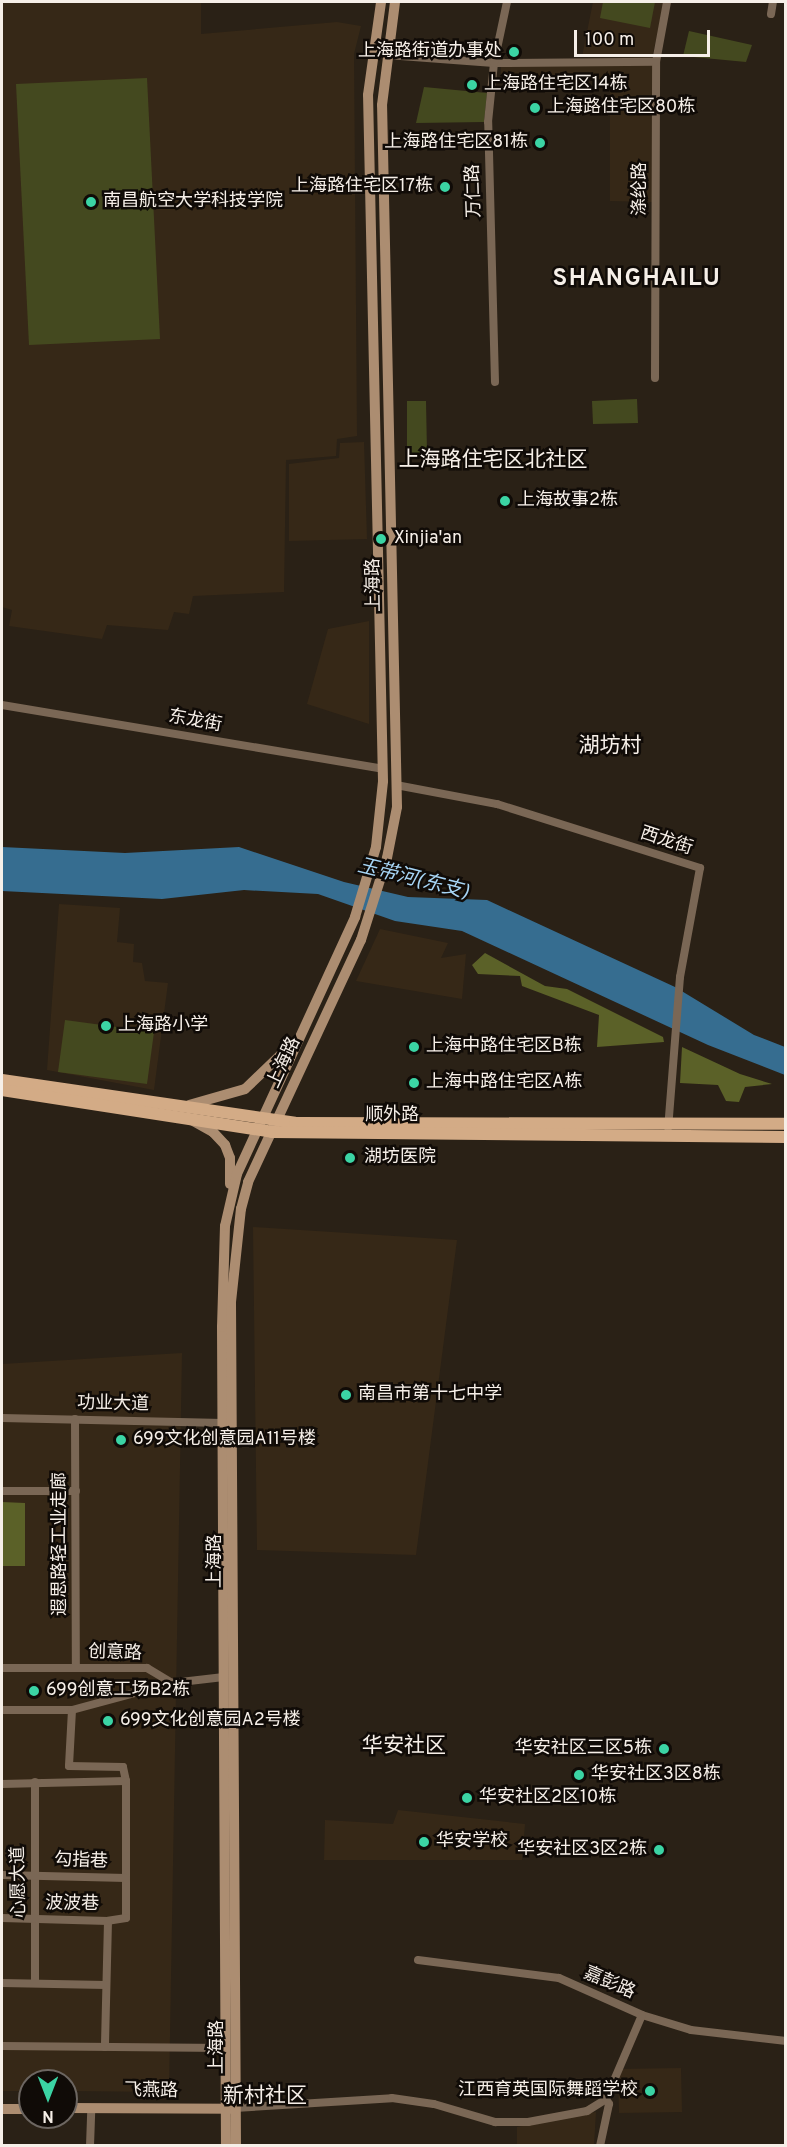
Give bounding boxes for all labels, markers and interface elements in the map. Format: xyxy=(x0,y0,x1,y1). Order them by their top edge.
scale bar xyxy=(577,18,714,56)
text: 100 m xyxy=(585,29,634,52)
place label: 上海路街道办事处 xyxy=(358,41,502,63)
marker: 上海路街道办事处 xyxy=(507,45,521,59)
place label: 上海路住宅区14栋 xyxy=(484,74,628,96)
marker: 上海路住宅区14栋 xyxy=(465,78,479,92)
place label: 上海路住宅区80栋 xyxy=(547,97,695,119)
marker: 上海路住宅区80栋 xyxy=(528,101,542,115)
place label: 上海路住宅区81栋 xyxy=(384,132,528,154)
marker: 上海路住宅区81栋 xyxy=(533,136,547,150)
street label: 涤纶路 xyxy=(630,162,652,216)
street label: 万仁路 xyxy=(463,164,487,218)
place label: 上海路住宅区17栋 xyxy=(291,176,433,198)
marker: 上海路住宅区17栋 xyxy=(438,180,452,194)
place label: 南昌航空大学科技学院 xyxy=(103,191,283,213)
marker: 南昌航空大学科技学院 xyxy=(84,195,98,209)
district label: SHANGHAILU xyxy=(553,266,721,294)
district label: 上海路住宅区北社区 xyxy=(399,448,587,474)
place label: 上海故事2栋 xyxy=(517,490,618,512)
marker: 上海故事2栋 xyxy=(498,494,512,508)
place label: Xinjia'an xyxy=(394,528,462,550)
marker: Xinjia'an xyxy=(372,530,390,548)
street label: 上海路 xyxy=(364,558,386,612)
street label: 东龙街 xyxy=(167,707,223,737)
district label: 湖坊村 xyxy=(579,734,641,760)
street label: 西龙街 xyxy=(637,823,695,861)
water label: 玉带河(东支) xyxy=(355,855,471,905)
place label: 上海路小学 xyxy=(118,1015,208,1037)
marker: 上海路小学 xyxy=(99,1019,113,1033)
street label: 上海路 xyxy=(264,1034,306,1092)
place label: 上海中路住宅区B栋 xyxy=(426,1036,582,1058)
marker: 上海中路住宅区B栋 xyxy=(407,1040,421,1054)
place label: 上海中路住宅区A栋 xyxy=(426,1072,582,1094)
marker: 上海中路住宅区A栋 xyxy=(407,1076,421,1090)
street label: 顺外路 xyxy=(365,1105,419,1127)
place label: 湖坊医院 xyxy=(364,1147,436,1169)
marker: 湖坊医院 xyxy=(341,1149,359,1167)
place label: 南昌市第十七中学 xyxy=(358,1384,502,1406)
marker: 南昌市第十七中学 xyxy=(339,1388,353,1402)
street label: 功业大道 xyxy=(77,1394,149,1416)
place label: 699文化创意园A11号楼 xyxy=(133,1429,316,1451)
marker: 699文化创意园A11号楼 xyxy=(114,1433,128,1447)
street label: 遐思路轻工业走廊 xyxy=(50,1472,72,1616)
street label: 上海路 xyxy=(205,1534,227,1588)
street label: 创意路 xyxy=(88,1642,142,1666)
place label: 699创意工场B2栋 xyxy=(46,1680,190,1702)
marker: 699创意工场B2栋 xyxy=(27,1684,41,1698)
place label: 699文化创意园A2号楼 xyxy=(120,1710,301,1732)
marker: 699文化创意园A2号楼 xyxy=(101,1714,115,1728)
district label: 华安社区 xyxy=(362,1734,446,1760)
place label: 华安社区三区5栋 xyxy=(515,1738,652,1760)
marker: 华安社区三区5栋 xyxy=(657,1742,671,1756)
place label: 华安社区3区8栋 xyxy=(591,1764,721,1786)
marker: 华安社区3区8栋 xyxy=(572,1768,586,1782)
place label: 华安社区2区10栋 xyxy=(479,1787,616,1809)
marker: 华安社区2区10栋 xyxy=(460,1791,474,1805)
place label: 华安学校 xyxy=(436,1831,508,1853)
marker: 华安学校 xyxy=(417,1835,431,1849)
place label: 华安社区3区2栋 xyxy=(517,1839,647,1861)
marker: 华安社区3区2栋 xyxy=(652,1843,666,1857)
street label: 心愿大道 xyxy=(9,1846,31,1918)
street label: 勾指巷 xyxy=(54,1850,108,1874)
street label: 波波巷 xyxy=(45,1894,99,1916)
street label: 嘉彭路 xyxy=(580,1964,638,2004)
street label: 上海路 xyxy=(207,2020,229,2074)
north arrow xyxy=(18,2069,78,2129)
place label: 江西育英国际舞蹈学校 xyxy=(458,2080,638,2102)
street label: 飞燕路 xyxy=(124,2081,178,2103)
district label: 新村社区 xyxy=(223,2084,307,2110)
marker: 江西育英国际舞蹈学校 xyxy=(643,2084,657,2098)
text: N xyxy=(42,2105,54,2125)

